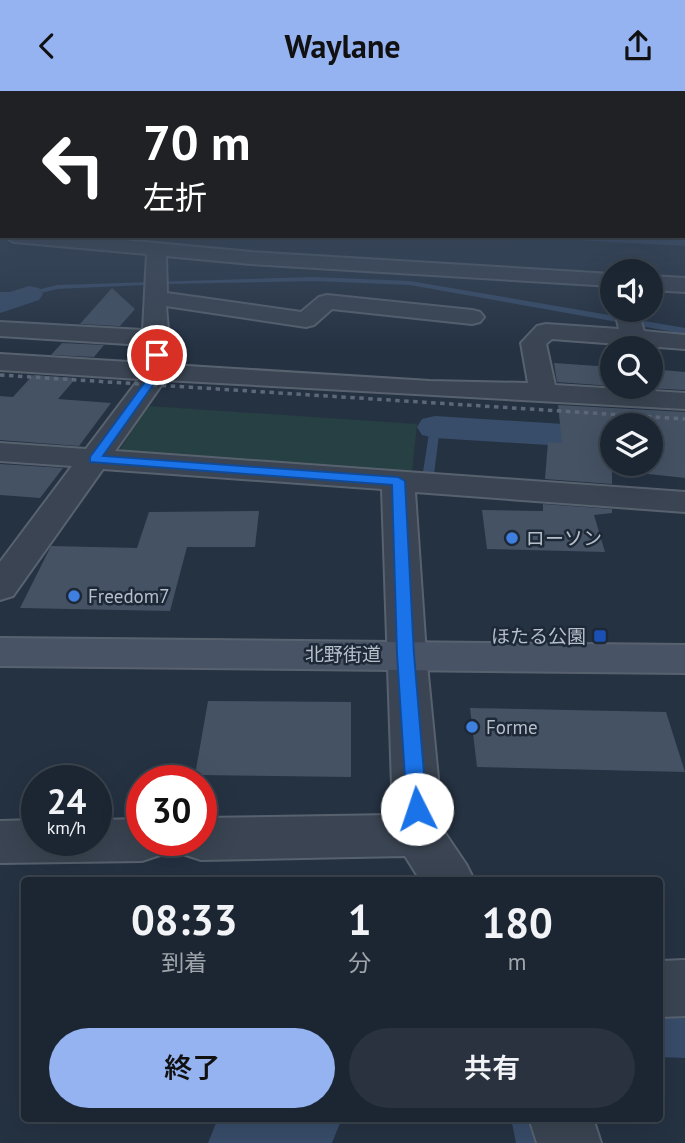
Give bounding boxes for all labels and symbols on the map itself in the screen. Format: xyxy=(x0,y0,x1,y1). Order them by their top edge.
pin xyxy=(127,325,187,385)
place label: ローソン xyxy=(526,526,602,550)
marker: ローソン xyxy=(504,530,520,546)
place label: Freedom7 xyxy=(88,584,170,608)
marker: Freedom7 xyxy=(66,588,82,604)
place label: ほたる公園 xyxy=(491,624,586,648)
marker: ほたる公園 xyxy=(592,628,608,644)
street label: 北野街道 xyxy=(305,642,381,666)
place label: Forme xyxy=(486,715,538,739)
marker: Forme xyxy=(464,719,480,735)
speed limit sign: 30 xyxy=(126,765,217,856)
position arrow xyxy=(380,772,454,846)

